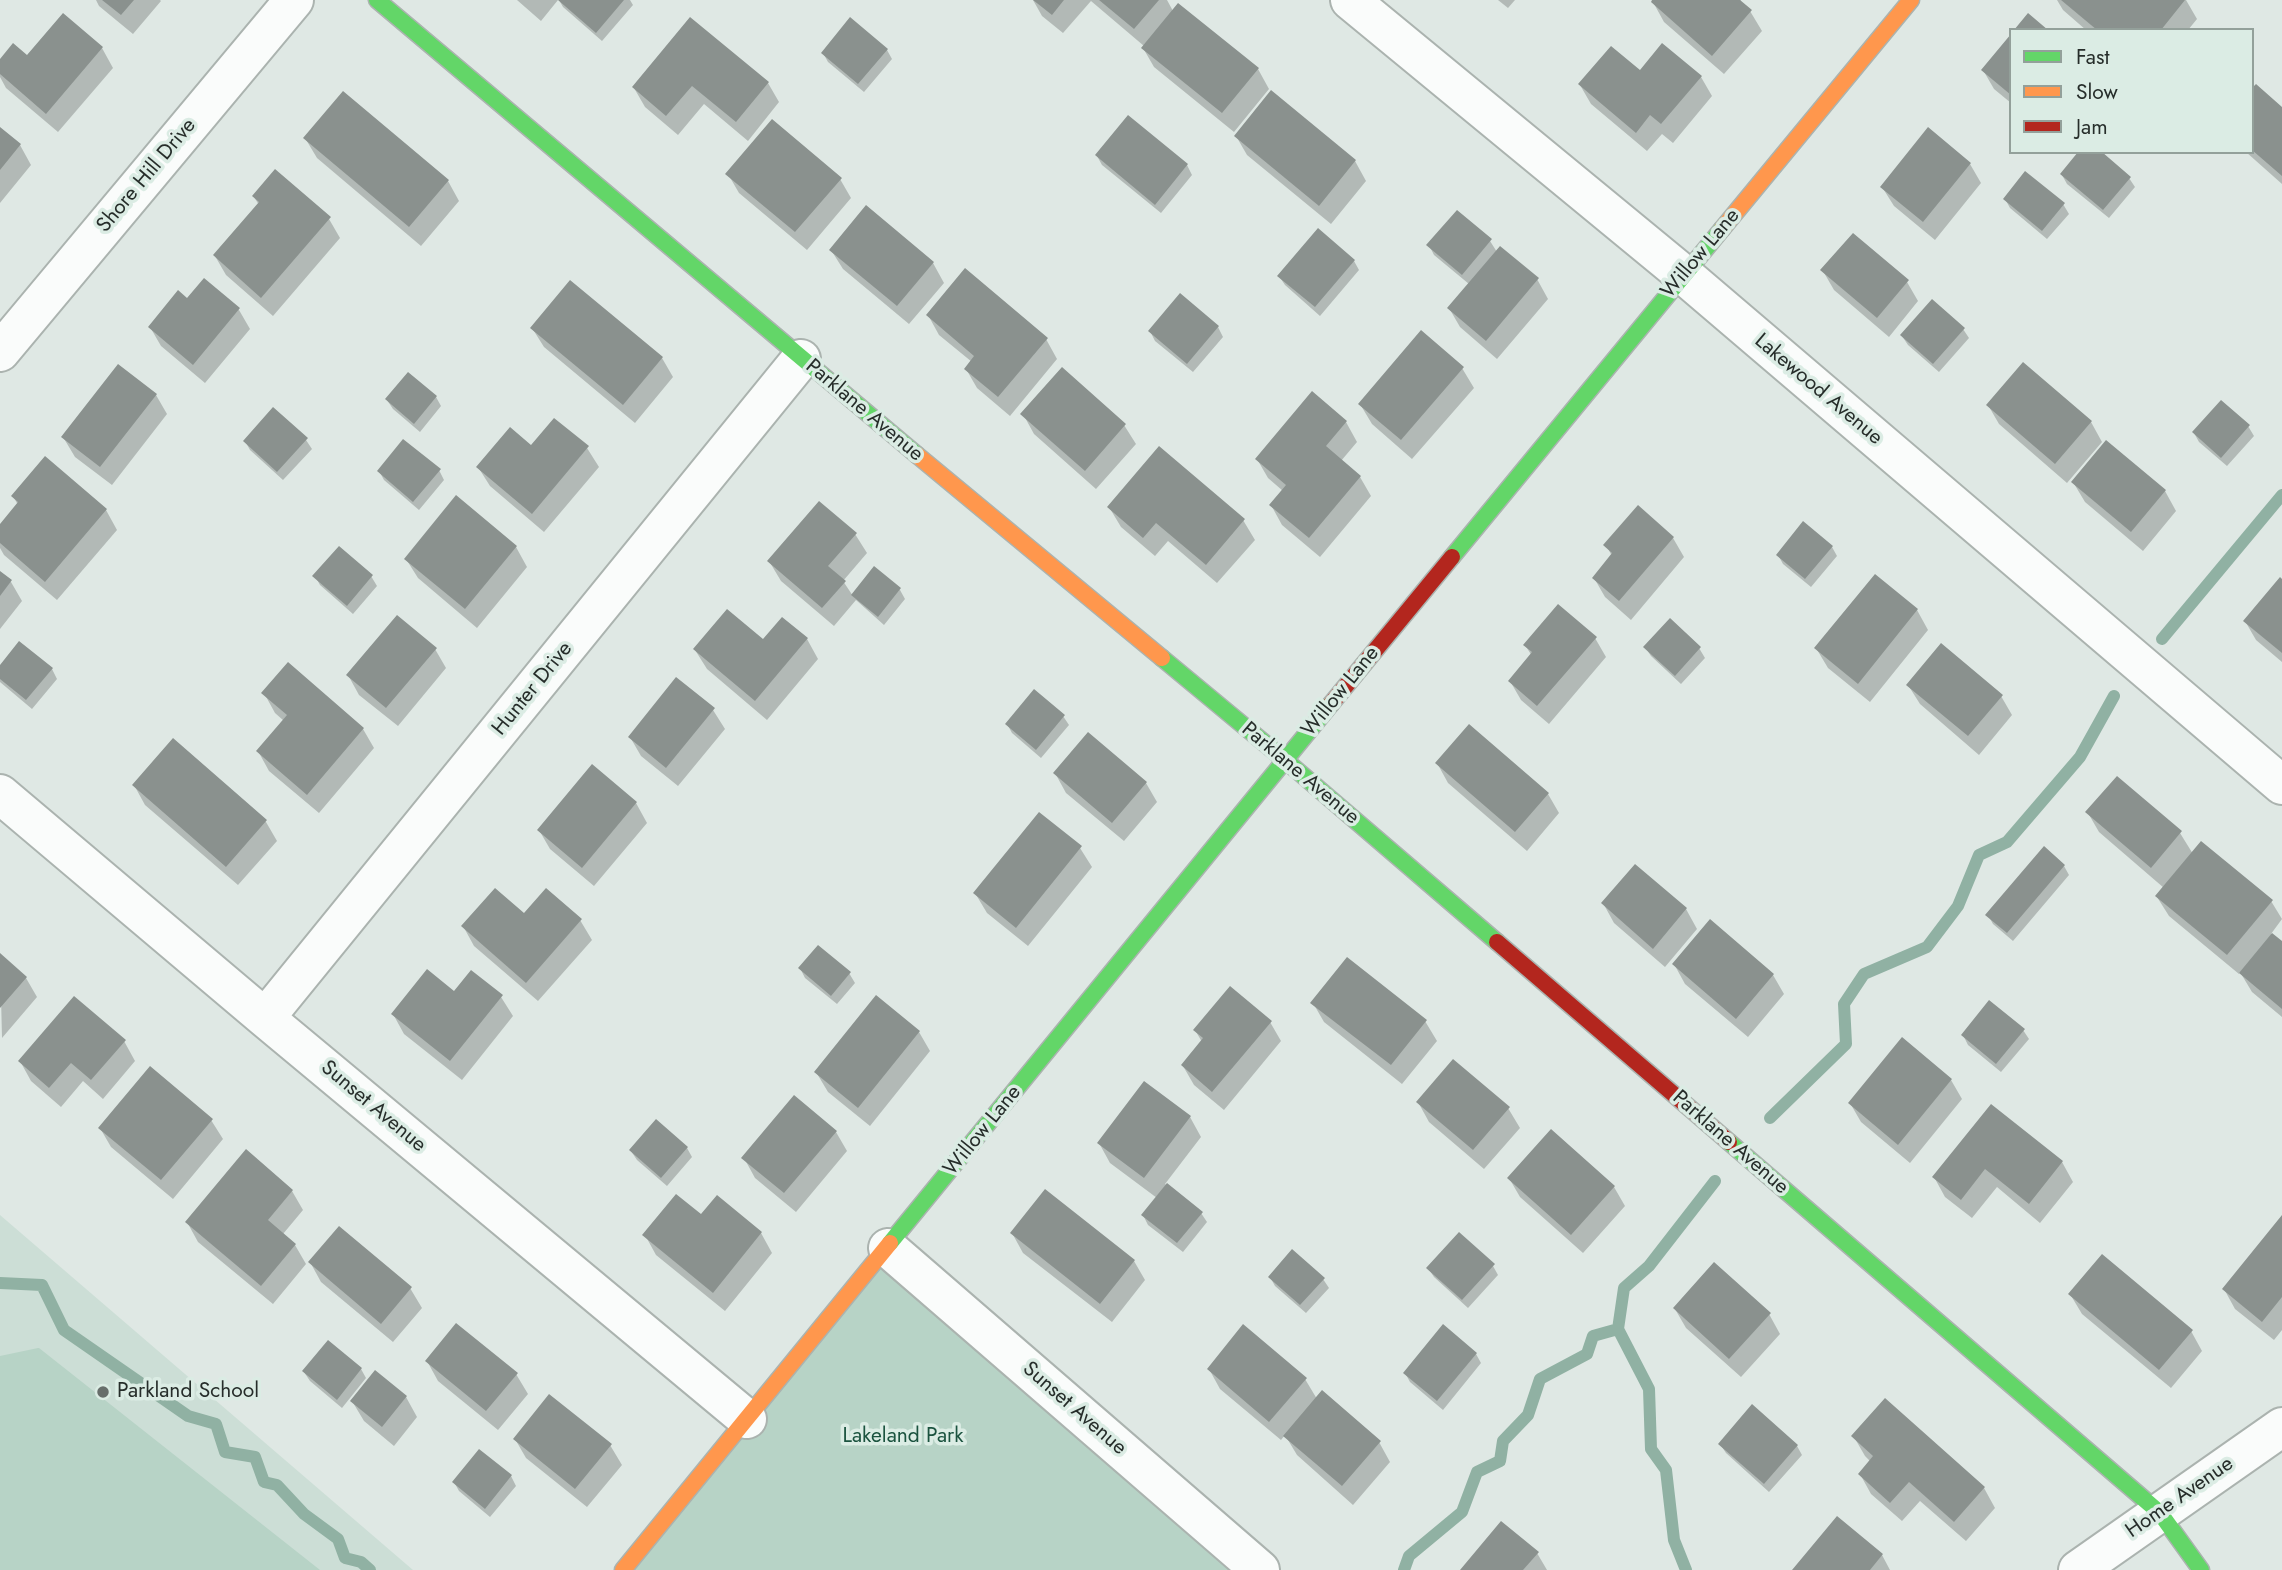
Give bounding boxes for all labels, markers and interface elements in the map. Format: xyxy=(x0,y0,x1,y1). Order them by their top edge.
legend xyxy=(2009,28,2254,154)
text: Fast xyxy=(2076,42,2109,72)
text: Slow xyxy=(2076,77,2118,107)
text: Jam xyxy=(2076,112,2108,142)
street label: Shore Hill Drive xyxy=(92,114,202,238)
street label: Willow Lane xyxy=(1656,204,1746,304)
street label: Lakewood Avenue xyxy=(1749,329,1887,451)
street label: Parklane Avenue xyxy=(800,354,928,468)
street label: Hunter Drive xyxy=(488,637,578,741)
street label: Willow Lane xyxy=(1297,642,1385,742)
street label: Parklane Avenue xyxy=(1236,717,1364,831)
street label: Sunset Avenue xyxy=(315,1056,431,1158)
street label: Willow Lane xyxy=(939,1081,1027,1181)
street label: Parklane Avenue xyxy=(1667,1086,1793,1200)
street label: Sunset Avenue xyxy=(1017,1357,1131,1461)
place label: Parkland School xyxy=(117,1379,259,1405)
marker: Parkland School xyxy=(95,1384,111,1400)
park label: Lakeland Park xyxy=(843,1424,963,1450)
street label: Home Avenue xyxy=(2121,1452,2239,1544)

